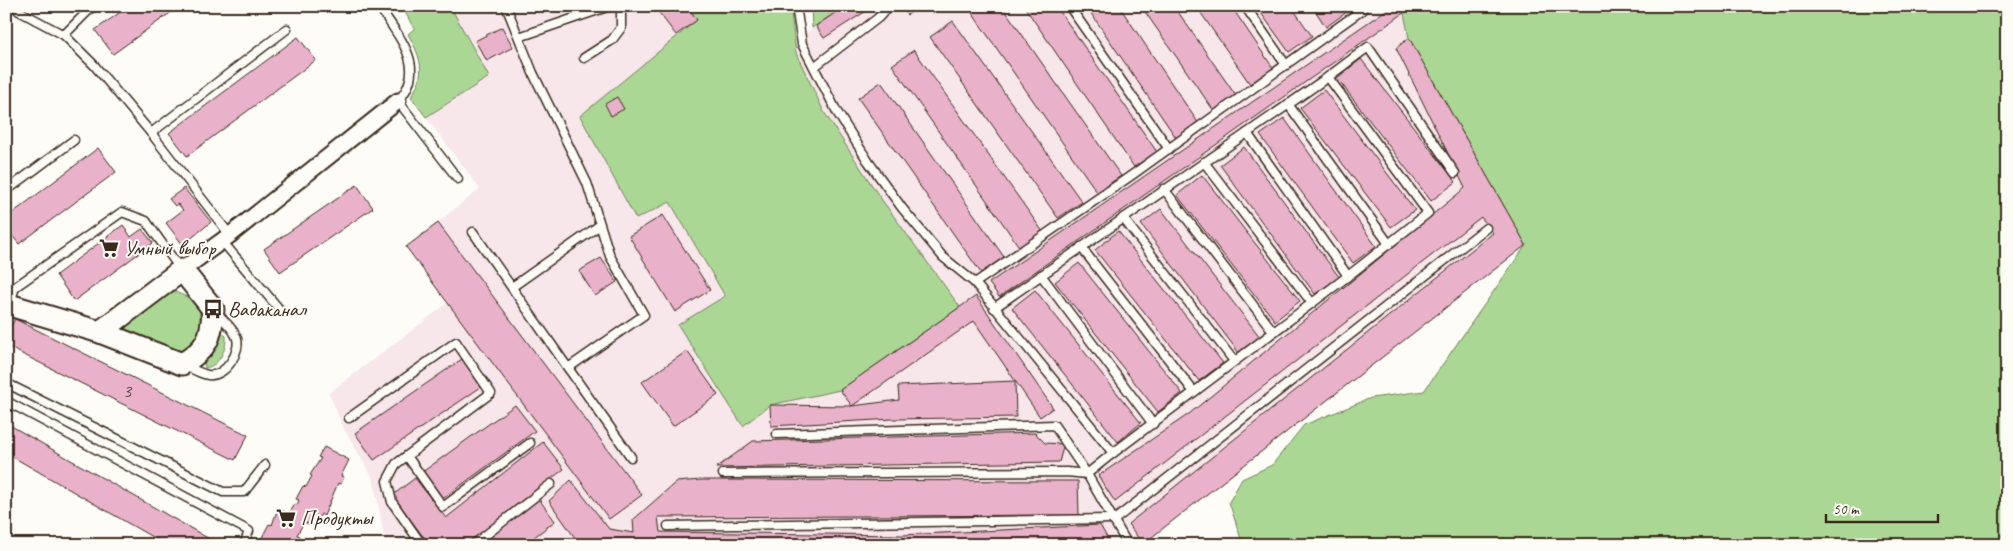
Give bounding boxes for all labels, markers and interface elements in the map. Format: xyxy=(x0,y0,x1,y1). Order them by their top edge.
place label: Умный выбор xyxy=(124,235,216,261)
supermarket icon: Умный выбор xyxy=(98,237,120,259)
place label: Вадаканал xyxy=(228,296,308,322)
bus stop icon: Вадаканал xyxy=(202,298,224,320)
house number: 3 xyxy=(123,379,133,403)
scale bar xyxy=(1826,491,1938,523)
text: 50 m xyxy=(1833,500,1860,519)
place label: Продукты xyxy=(301,505,374,531)
supermarket icon: Продукты xyxy=(275,507,297,529)

